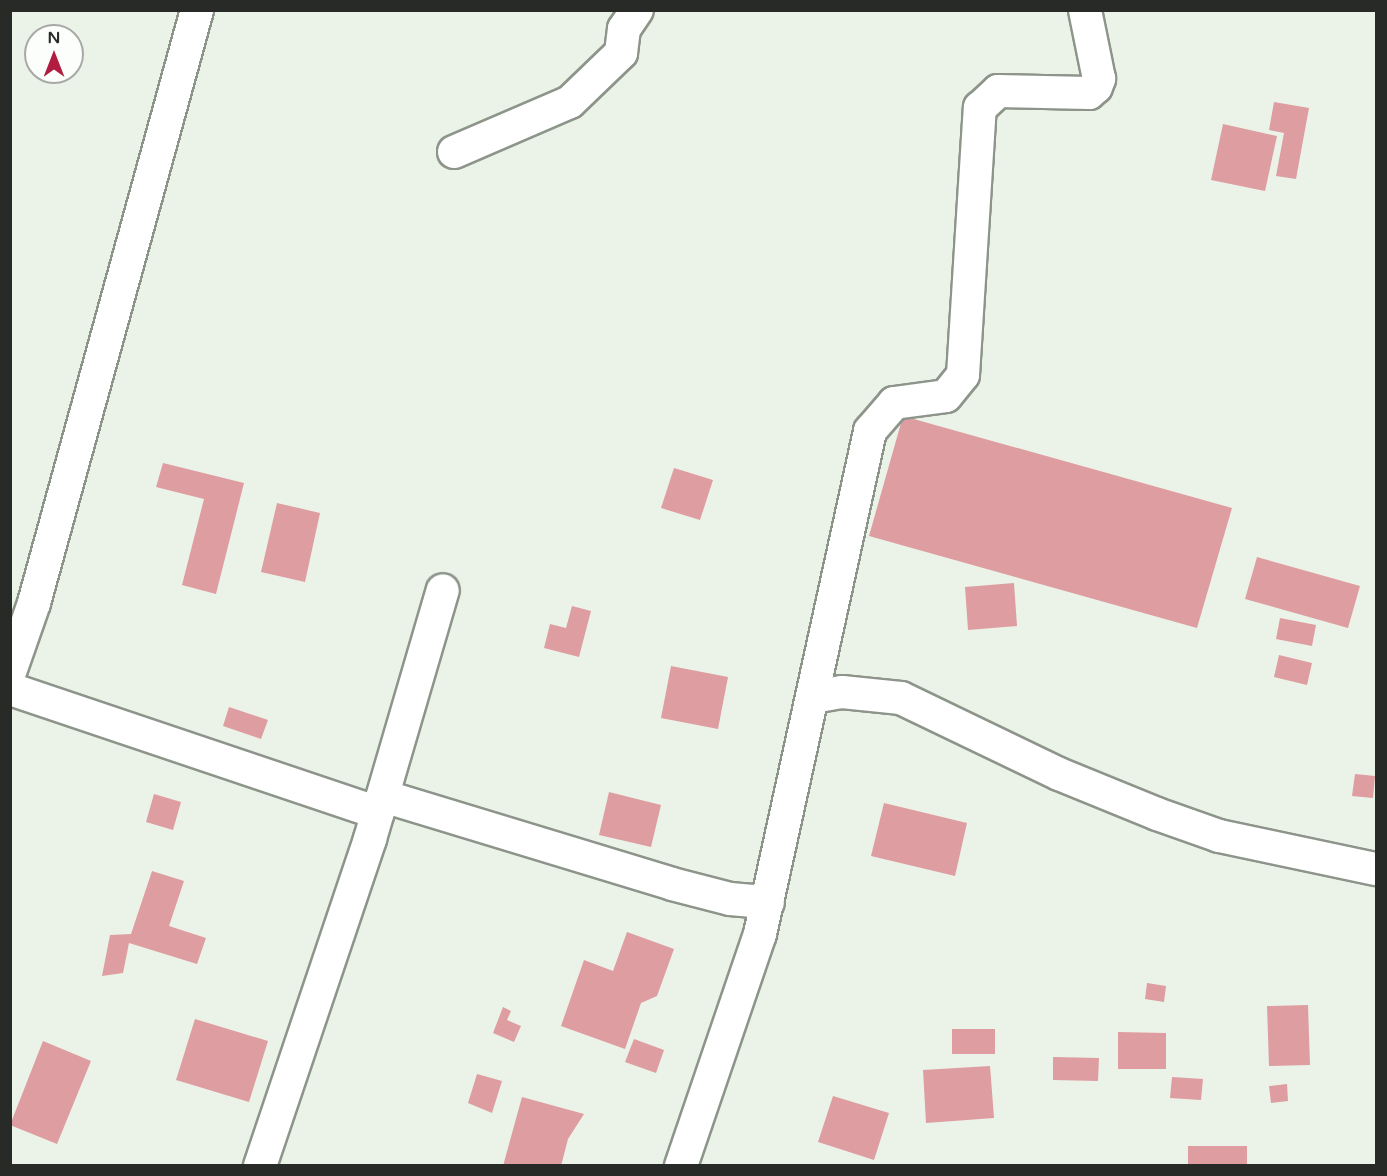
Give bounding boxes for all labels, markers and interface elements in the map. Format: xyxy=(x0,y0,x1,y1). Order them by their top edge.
north arrow xyxy=(24,24,84,84)
text: N xyxy=(48,28,60,48)

